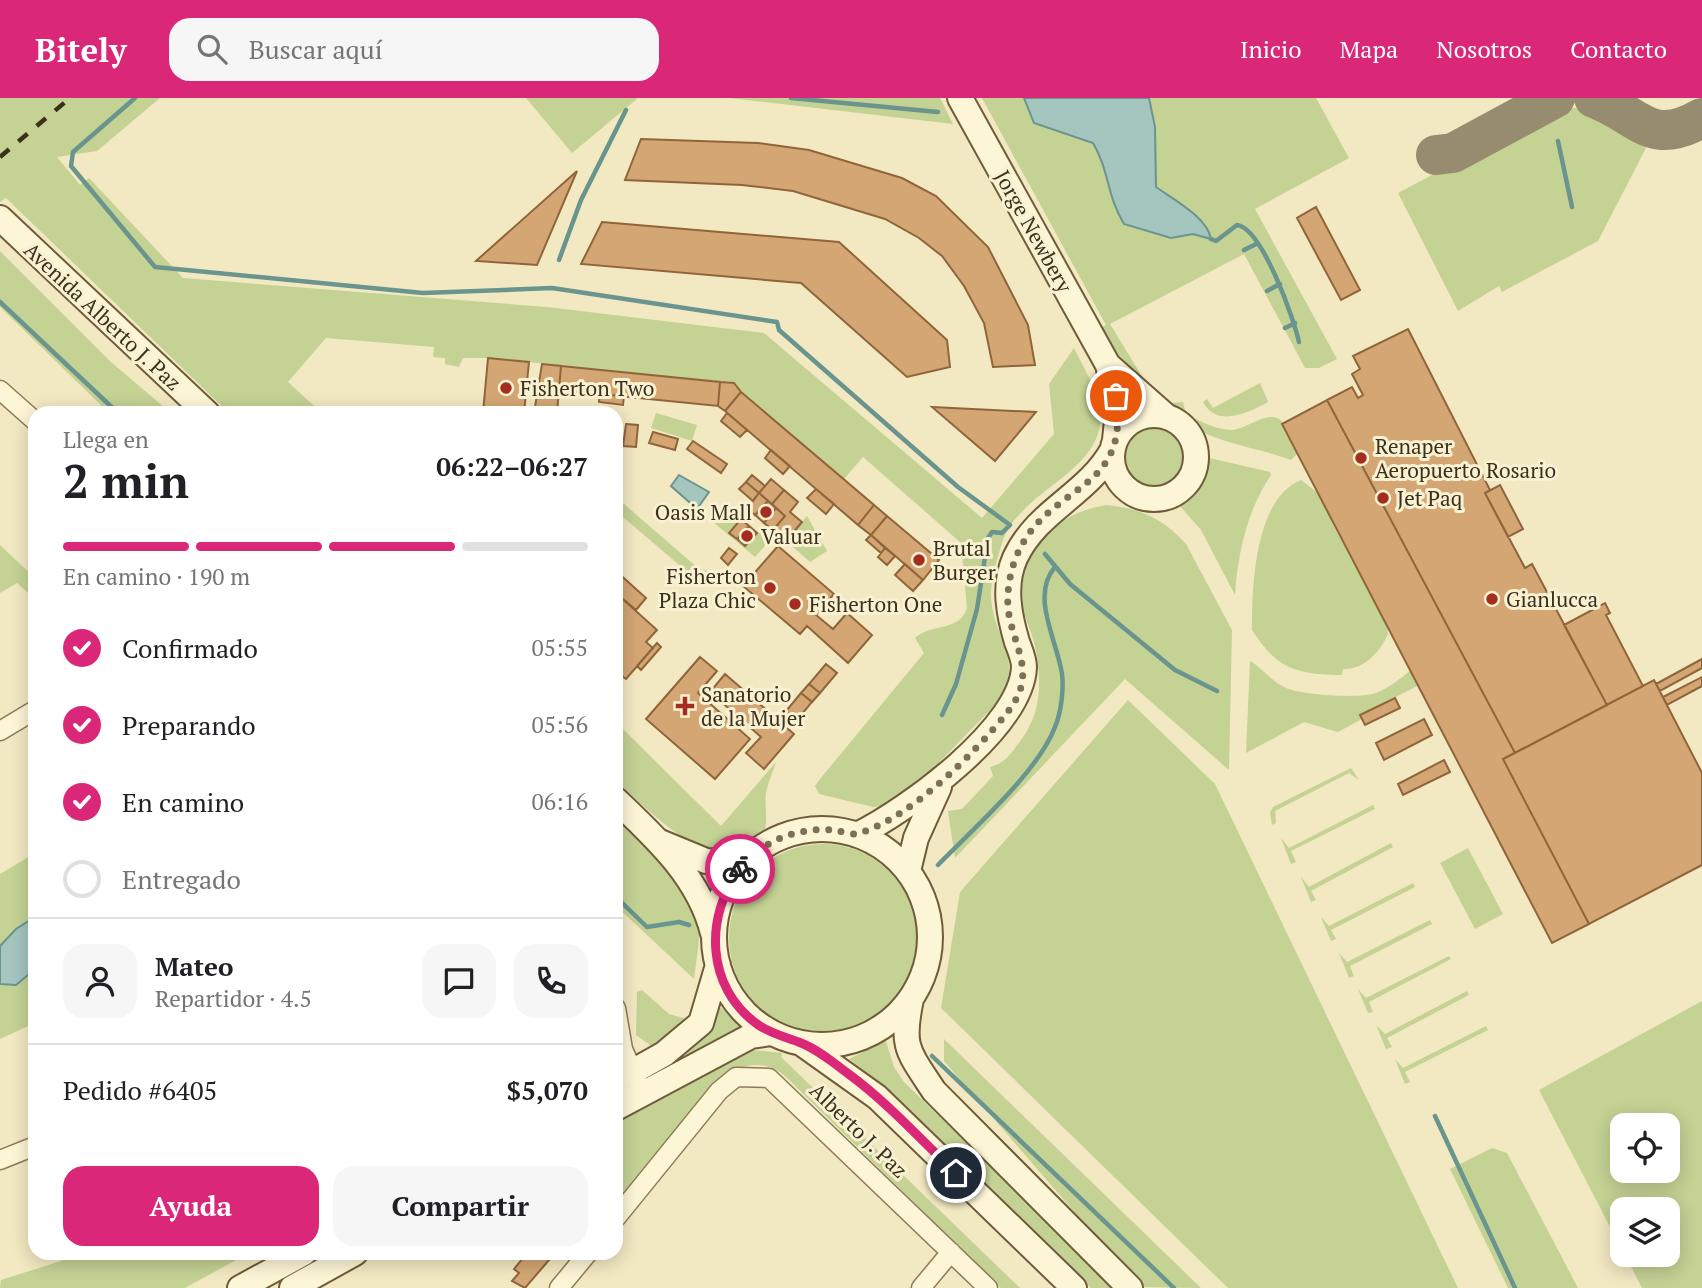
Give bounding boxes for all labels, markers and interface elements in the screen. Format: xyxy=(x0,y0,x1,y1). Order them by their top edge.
search box xyxy=(169,18,659,81)
text: Bitely xyxy=(35,28,127,71)
icon: search xyxy=(193,30,231,68)
text: Buscar aquí xyxy=(249,32,383,66)
text: Inicio xyxy=(1240,33,1302,65)
text: Mapa xyxy=(1340,33,1398,65)
text: Nosotros xyxy=(1436,33,1532,65)
text: Contacto xyxy=(1570,33,1667,65)
street label: Jorge Newbery xyxy=(989,165,1079,298)
street label: Avenida Alberto J. Paz xyxy=(18,236,188,396)
pin xyxy=(1086,366,1146,426)
place label: Fisherton Two xyxy=(520,374,654,402)
icon: bag xyxy=(1097,377,1135,415)
marker: Fisherton Two xyxy=(498,380,514,396)
text: Llega en xyxy=(63,424,149,455)
place label: Renaper Aeropuerto Rosario xyxy=(1375,432,1556,484)
text: 06:22–06:27 xyxy=(436,449,588,483)
text: 2 min xyxy=(63,450,189,511)
marker: Renaper Aeropuerto Rosario xyxy=(1353,450,1369,466)
place label: Jet Paq xyxy=(1397,484,1463,512)
marker: Jet Paq xyxy=(1375,490,1391,506)
place label: Oasis Mall xyxy=(655,498,752,526)
marker: Oasis Mall xyxy=(758,504,774,520)
place label: Valuar xyxy=(761,522,821,550)
marker: Valuar xyxy=(739,528,755,544)
place label: Brutal Burger xyxy=(933,534,996,586)
marker: Brutal Burger xyxy=(911,552,927,568)
text: En camino · 190 m xyxy=(63,561,250,592)
place label: Fisherton Plaza Chic xyxy=(659,562,757,614)
marker: Fisherton Plaza Chic xyxy=(762,580,778,596)
place label: Gianlucca xyxy=(1506,585,1598,613)
place label: Fisherton One xyxy=(809,590,942,618)
marker: Gianlucca xyxy=(1484,591,1500,607)
marker: Fisherton One xyxy=(787,596,803,612)
icon: check xyxy=(63,629,101,667)
text: Confirmado xyxy=(122,631,258,665)
text: 05:55 xyxy=(531,632,588,663)
place label: Sanatorio de la Mujer xyxy=(701,680,805,732)
marker: Sanatorio de la Mujer xyxy=(675,696,695,716)
icon: check xyxy=(63,706,101,744)
text: Preparando xyxy=(122,708,256,742)
text: 05:56 xyxy=(531,709,588,740)
icon: check xyxy=(63,783,101,821)
text: En camino xyxy=(122,785,244,819)
text: 06:16 xyxy=(531,786,588,817)
courier xyxy=(705,834,775,904)
icon: bike xyxy=(721,850,759,888)
text: Entregado xyxy=(122,862,241,896)
button: person xyxy=(63,944,137,1018)
button: chat xyxy=(422,944,496,1018)
button: phone xyxy=(514,944,588,1018)
text: Mateo xyxy=(155,949,233,983)
text: Repartidor · 4.5 xyxy=(155,983,312,1014)
text: Pedido #6405 xyxy=(63,1073,217,1107)
text: $5,070 xyxy=(507,1073,588,1107)
street label: Alberto J. Paz xyxy=(804,1076,914,1184)
map controls xyxy=(1610,1113,1680,1267)
button: locate xyxy=(1610,1113,1680,1183)
pin xyxy=(926,1143,986,1203)
icon: home xyxy=(937,1154,975,1192)
button: Ayuda xyxy=(63,1166,319,1246)
button: Compartir xyxy=(333,1166,588,1246)
button: layers xyxy=(1610,1197,1680,1267)

